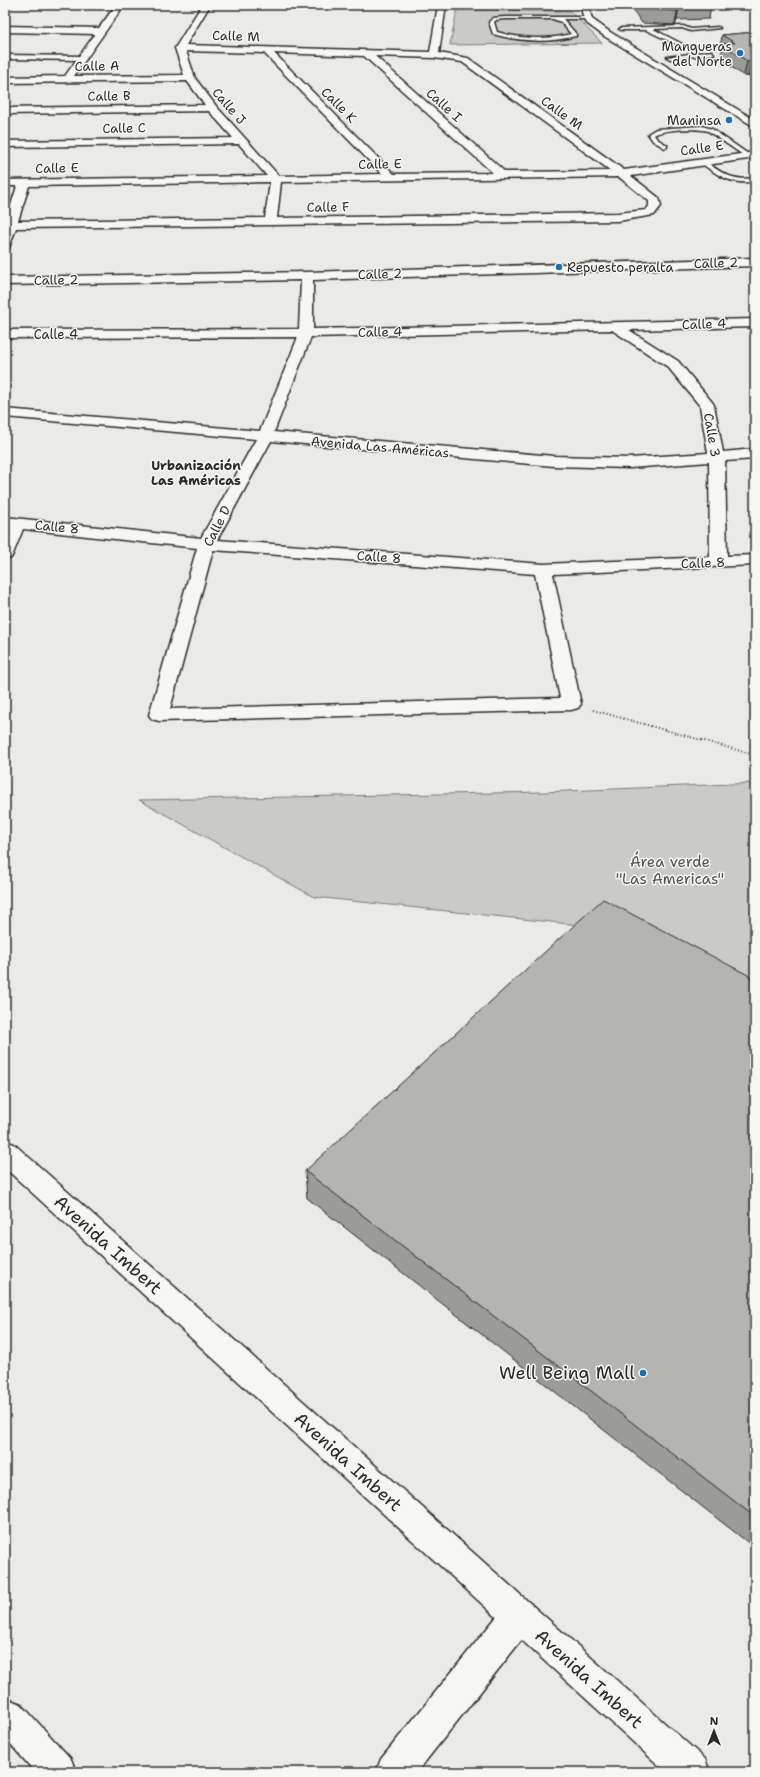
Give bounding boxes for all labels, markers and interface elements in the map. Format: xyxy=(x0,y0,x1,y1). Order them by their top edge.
street label: Calle M xyxy=(212,27,261,45)
place label: Mangueras del Norte xyxy=(661,38,732,70)
marker: Mangueras del Norte xyxy=(735,48,745,58)
street label: Calle A xyxy=(74,57,120,75)
street label: Calle J xyxy=(208,84,250,128)
street label: Calle K xyxy=(318,84,361,127)
street label: Calle I xyxy=(423,84,465,126)
street label: Calle B xyxy=(87,87,131,105)
street label: Calle M xyxy=(538,92,587,134)
place label: Maninsa xyxy=(667,112,721,129)
marker: Maninsa xyxy=(724,115,734,125)
street label: Calle C xyxy=(102,119,146,137)
street label: Calle E xyxy=(679,137,725,159)
street label: Calle E xyxy=(358,155,402,173)
street label: Calle E xyxy=(35,159,79,177)
street label: Calle F xyxy=(307,198,349,216)
street label: Calle 2 xyxy=(694,254,738,272)
place label: Repuesto peralta xyxy=(567,259,673,276)
marker: Repuesto peralta xyxy=(554,262,564,272)
street label: Calle 2 xyxy=(358,265,402,283)
street label: Calle 2 xyxy=(34,271,78,289)
street label: Calle 4 xyxy=(682,315,726,333)
street label: Calle 4 xyxy=(358,323,402,341)
street label: Calle 4 xyxy=(34,326,78,343)
street label: Calle 3 xyxy=(700,412,724,458)
street label: Avenida Las Américas xyxy=(310,432,450,462)
district label: Urbanización Las Américas xyxy=(151,457,241,489)
street label: Calle D xyxy=(199,503,235,549)
street label: Calle 8 xyxy=(34,516,80,538)
street label: Calle 8 xyxy=(356,547,402,567)
street label: Calle 8 xyxy=(681,554,725,572)
park label: Área verde "Las Americas" xyxy=(616,851,724,889)
street label: Avenida Imbert xyxy=(49,1190,167,1300)
place label: Well Being Mall xyxy=(499,1361,636,1385)
marker: Well Being Mall xyxy=(638,1368,648,1378)
street label: Avenida Imbert xyxy=(289,1407,407,1517)
street label: Avenida Imbert xyxy=(530,1624,648,1734)
north arrow xyxy=(694,1711,734,1751)
text: N xyxy=(710,1714,719,1729)

